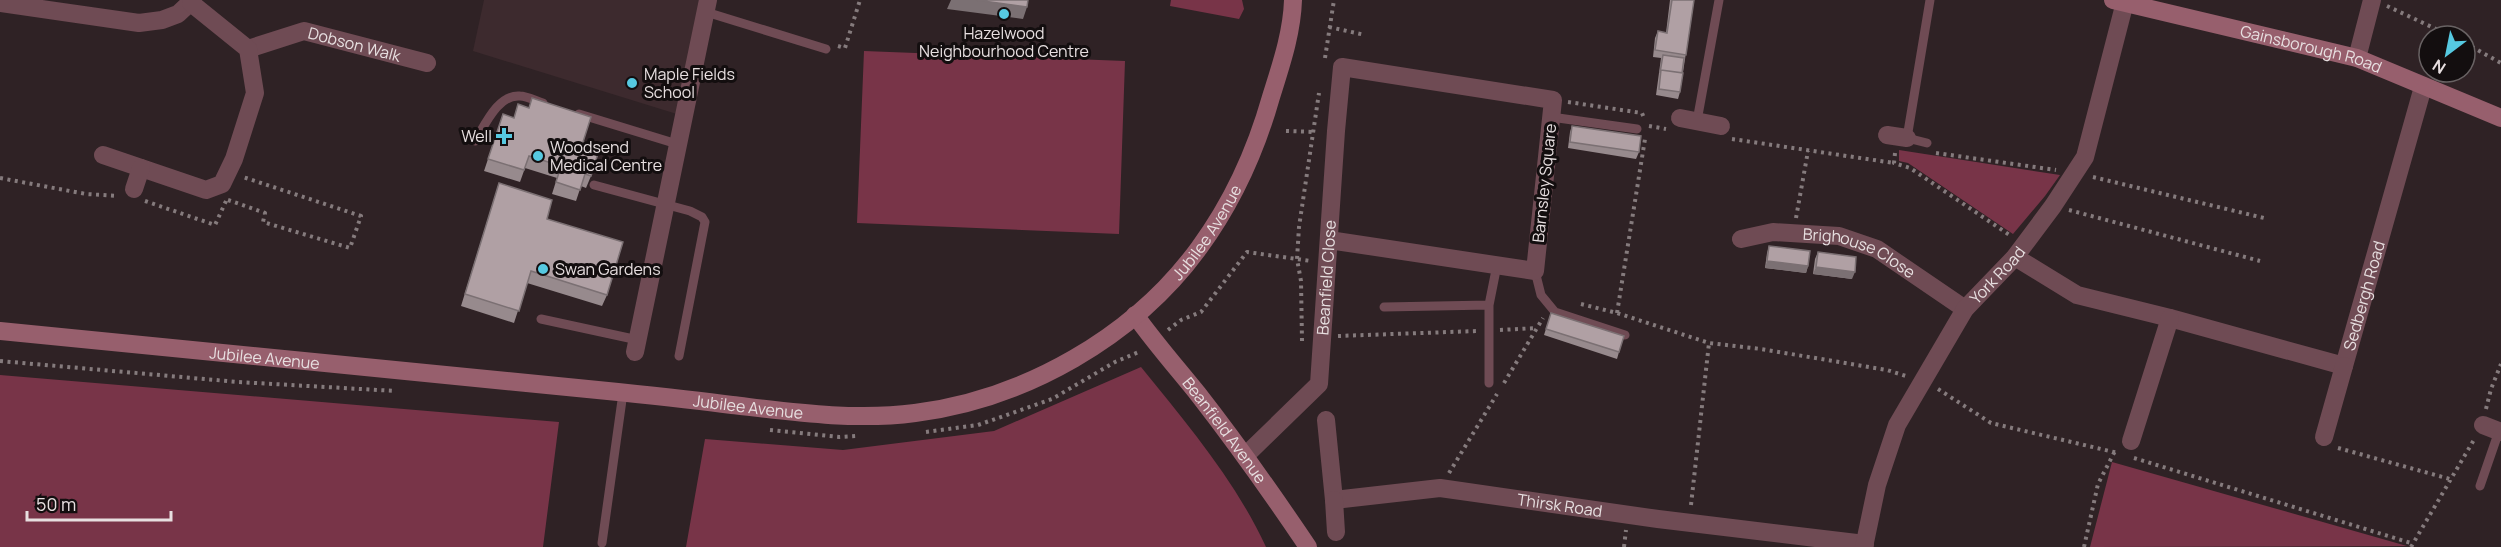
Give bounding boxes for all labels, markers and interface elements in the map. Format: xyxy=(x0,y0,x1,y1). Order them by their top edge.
marker: Hazelwood Neighbourhood Centre xyxy=(997,7,1011,21)
street label: Gainsborough Road xyxy=(2238,20,2385,78)
street label: Dobson Walk xyxy=(306,22,404,67)
place label: Hazelwood Neighbourhood Centre xyxy=(919,22,1089,62)
north arrow xyxy=(2417,24,2477,84)
text: N xyxy=(2428,54,2450,79)
place label: Maple Fields School xyxy=(644,63,735,103)
marker: Maple Fields School xyxy=(625,76,639,90)
street label: Barnsley Square xyxy=(1527,122,1561,244)
place label: Well xyxy=(461,125,492,147)
marker: Well xyxy=(497,129,511,143)
place label: Woodsend Medical Centre xyxy=(550,136,662,176)
marker: Woodsend Medical Centre xyxy=(531,149,545,163)
street label: Jubilee Avenue xyxy=(1167,181,1247,285)
street label: Beanfield Close xyxy=(1311,219,1341,336)
street label: Brighouse Close xyxy=(1802,223,1920,283)
street label: Sedbergh Road xyxy=(2338,238,2390,353)
street label: York Road xyxy=(1965,242,2030,309)
place label: Swan Gardens xyxy=(555,258,661,280)
marker: Swan Gardens xyxy=(536,262,550,276)
street label: Jubilee Avenue xyxy=(208,341,321,374)
street label: Beanfield Avenue xyxy=(1178,372,1272,488)
street label: Jubilee Avenue xyxy=(692,389,804,424)
scale bar xyxy=(27,484,171,522)
street label: Thirsk Road xyxy=(1516,488,1604,522)
text: 50 m xyxy=(36,492,76,516)

